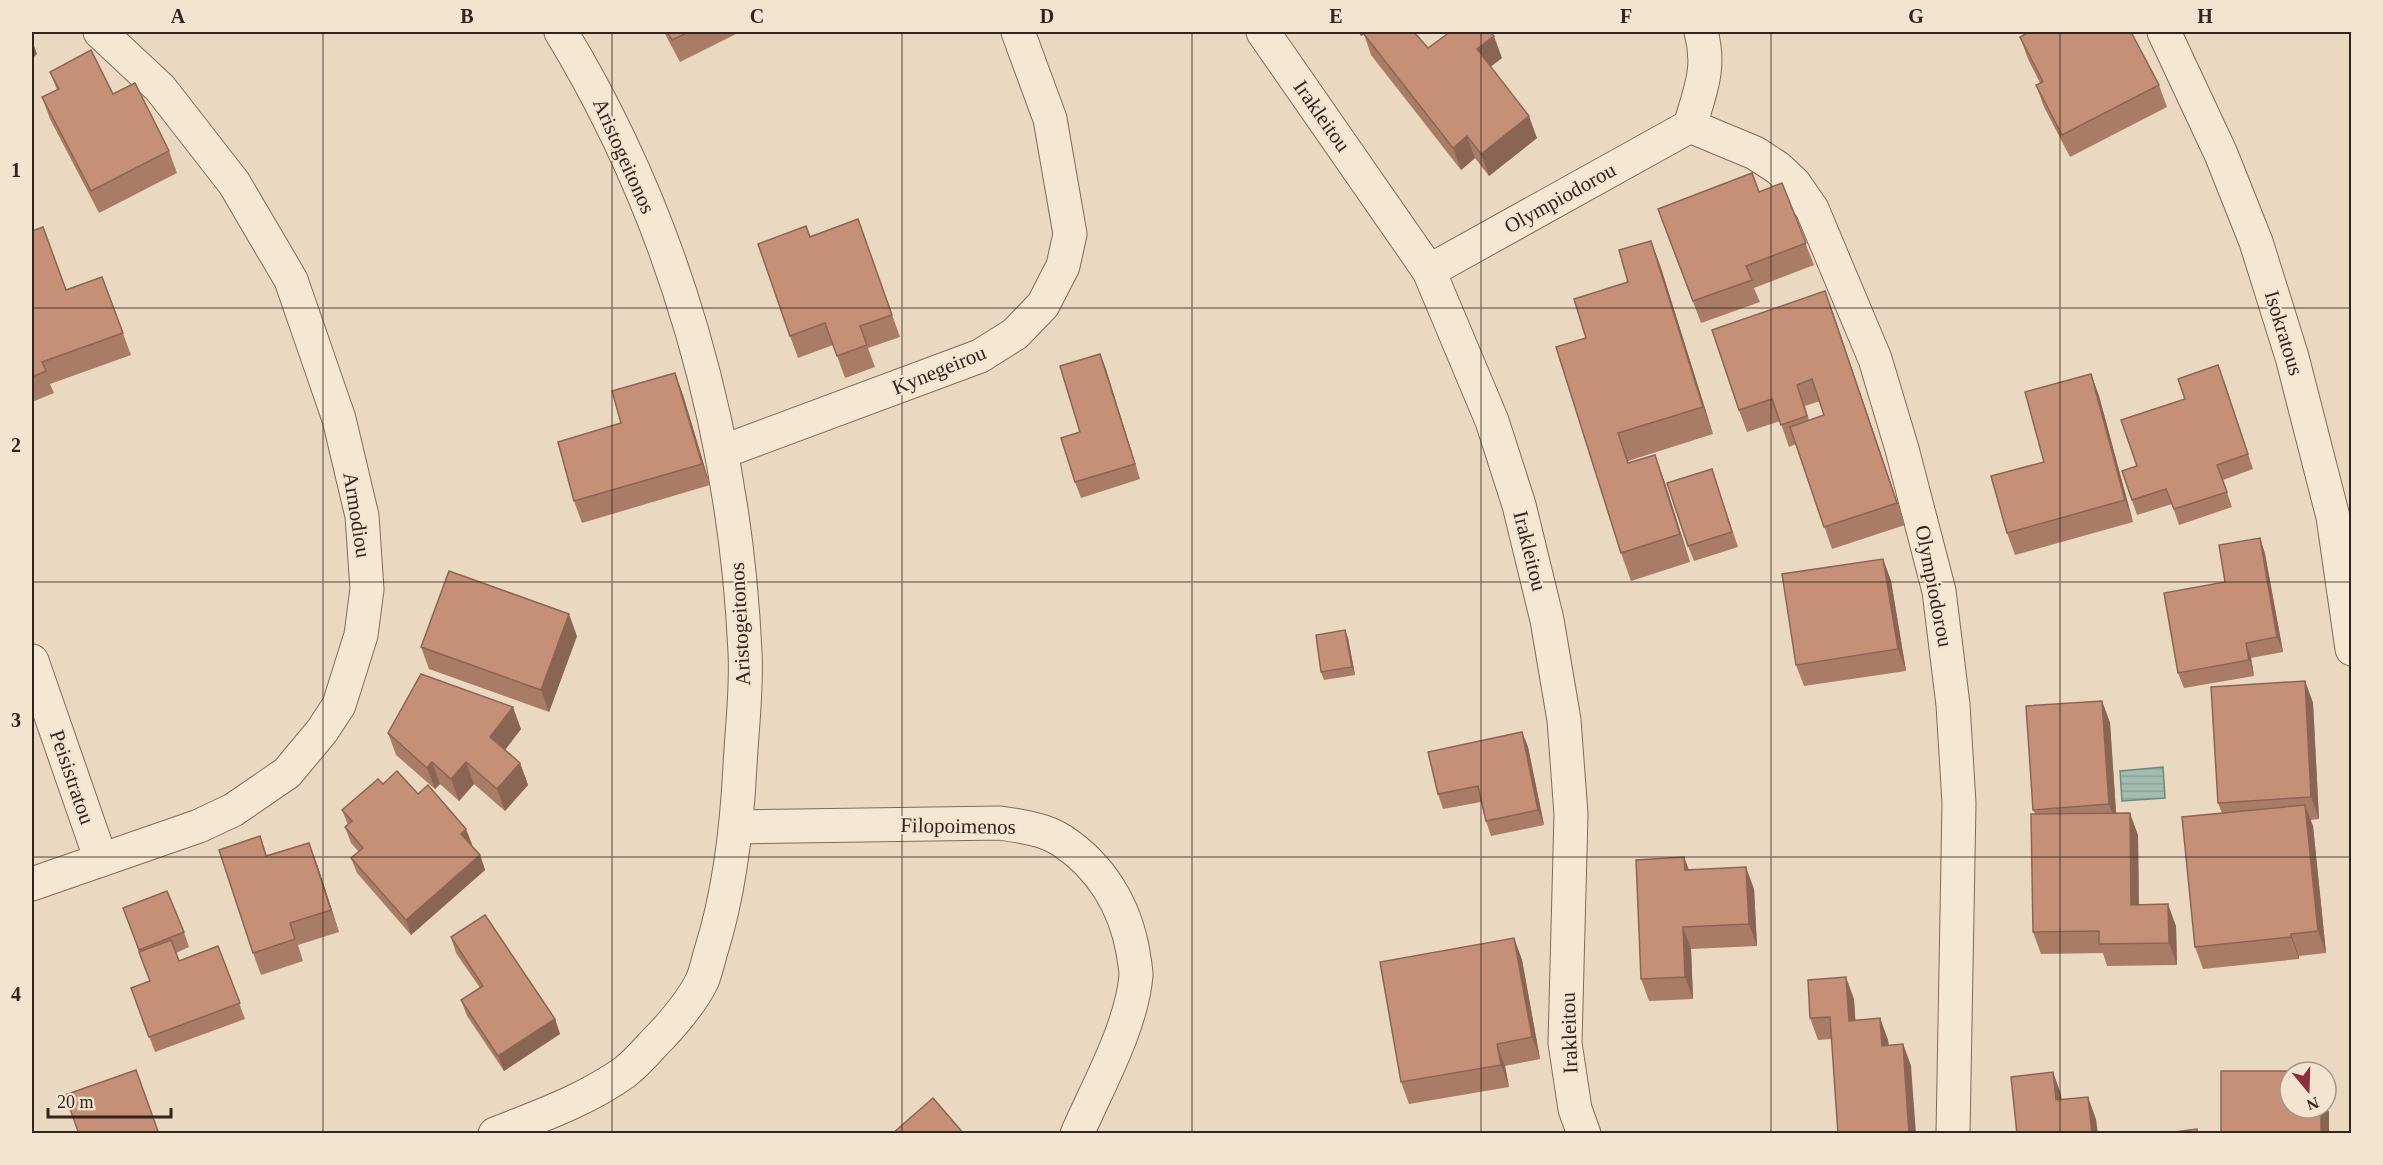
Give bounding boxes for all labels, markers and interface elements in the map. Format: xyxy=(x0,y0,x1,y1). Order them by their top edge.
text: A xyxy=(171,5,186,27)
text: B xyxy=(460,5,474,27)
text: C xyxy=(750,5,764,27)
text: D xyxy=(1040,5,1054,27)
text: E xyxy=(1329,5,1343,27)
text: F xyxy=(1620,5,1632,27)
text: G xyxy=(1908,5,1924,27)
text: H xyxy=(2197,5,2213,27)
street label: Irakleitou xyxy=(1289,76,1356,157)
street label: Aristogeitonos xyxy=(588,95,660,217)
street label: Olympiodorou xyxy=(1500,157,1620,238)
text: 1 xyxy=(11,159,21,181)
street label: Isokratous xyxy=(2260,288,2308,378)
street label: Kynegeirou xyxy=(889,340,990,400)
text: 2 xyxy=(11,434,21,456)
street label: Armodiou xyxy=(338,470,376,560)
street label: Irakleitou xyxy=(1508,508,1552,594)
street label: Olympiodorou xyxy=(1910,523,1958,649)
street label: Aristogeitonos xyxy=(725,562,755,686)
text: 3 xyxy=(11,709,21,731)
street label: Peisistratou xyxy=(45,727,99,828)
street label: Filopoimenos xyxy=(900,813,1016,839)
text: 4 xyxy=(11,983,21,1005)
street label: Irakleitou xyxy=(1556,991,1582,1074)
north arrow xyxy=(2278,1060,2338,1120)
scale bar xyxy=(48,1081,171,1119)
text: 20 m xyxy=(57,1092,94,1112)
text: N xyxy=(2304,1094,2321,1114)

